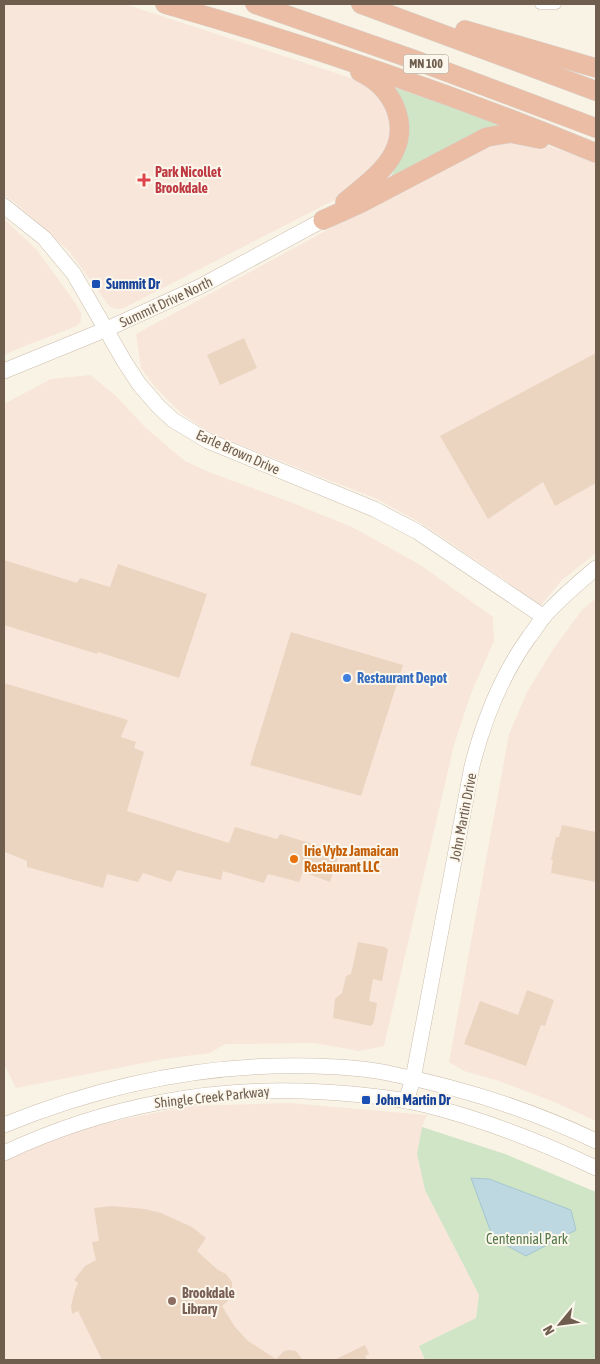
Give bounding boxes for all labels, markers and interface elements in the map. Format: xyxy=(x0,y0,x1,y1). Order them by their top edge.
road number: MN 100 xyxy=(404,54,448,74)
place label: Park Nicollet Brookdale xyxy=(155,164,221,196)
marker: Park Nicollet Brookdale xyxy=(137,173,151,187)
street label: Summit Drive North xyxy=(117,273,215,331)
place label: Summit Dr xyxy=(106,276,161,292)
marker: Summit Dr xyxy=(90,278,102,290)
street label: Earle Brown Drive xyxy=(194,426,282,478)
place label: Restaurant Depot xyxy=(357,670,447,686)
marker: Restaurant Depot xyxy=(341,672,353,684)
street label: John Martin Drive xyxy=(447,772,479,862)
place label: Irie Vybz Jamaican Restaurant LLC xyxy=(304,843,399,875)
marker: Irie Vybz Jamaican Restaurant LLC xyxy=(288,853,300,865)
street label: Shingle Creek Parkway xyxy=(154,1083,271,1111)
place label: John Martin Dr xyxy=(375,1092,451,1108)
marker: John Martin Dr xyxy=(360,1094,372,1106)
park label: Centennial Park xyxy=(486,1231,568,1247)
place label: Brookdale Library xyxy=(182,1285,235,1317)
marker: Brookdale Library xyxy=(166,1295,178,1307)
north arrow xyxy=(535,1299,585,1349)
text: N xyxy=(540,1323,558,1338)

